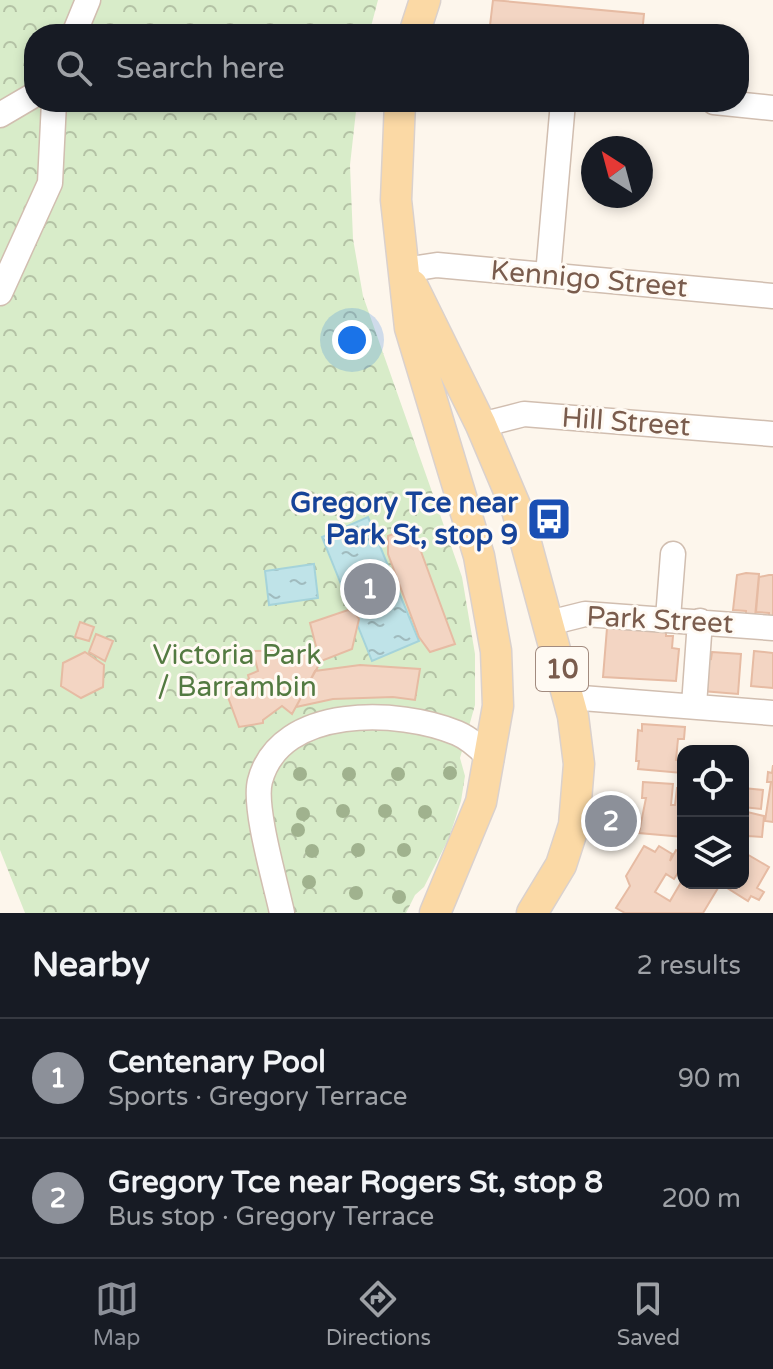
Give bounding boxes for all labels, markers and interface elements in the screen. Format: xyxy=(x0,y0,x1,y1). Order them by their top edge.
search box xyxy=(24,24,749,112)
icon: search xyxy=(52,46,96,90)
text: Search here xyxy=(116,50,285,87)
north arrow xyxy=(581,136,653,208)
street label: Kennigo Street xyxy=(489,253,689,305)
your location xyxy=(332,320,372,360)
street label: Hill Street xyxy=(560,401,692,443)
place label: Gregory Tce near Park St, stop 9 xyxy=(290,486,519,552)
bus stop icon: Gregory Tce near Park St, stop 9 xyxy=(525,495,573,543)
pin: 1 xyxy=(344,559,396,619)
street label: Park Street xyxy=(586,599,735,641)
park label: Victoria Park / Barrambin xyxy=(152,638,322,704)
road number: 10 xyxy=(536,647,588,691)
map controls xyxy=(677,745,749,889)
button: locate xyxy=(677,745,749,817)
pin: 2 xyxy=(585,791,637,851)
button: layers xyxy=(677,817,749,889)
text: Nearby xyxy=(32,945,150,986)
text: 2 results xyxy=(636,950,741,981)
text: Centenary Pool xyxy=(108,1044,326,1081)
text: 1 xyxy=(50,1063,66,1094)
text: 90 m xyxy=(678,1063,741,1094)
text: Sports · Gregory Terrace xyxy=(108,1081,407,1112)
text: Gregory Tce near Rogers St, stop 8 xyxy=(108,1164,603,1201)
text: 2 xyxy=(50,1183,66,1214)
text: 200 m xyxy=(661,1183,741,1214)
text: Bus stop · Gregory Terrace xyxy=(108,1201,434,1232)
tab: Map xyxy=(93,1277,140,1351)
tab: Directions xyxy=(326,1277,431,1351)
tab: Saved xyxy=(617,1277,680,1351)

